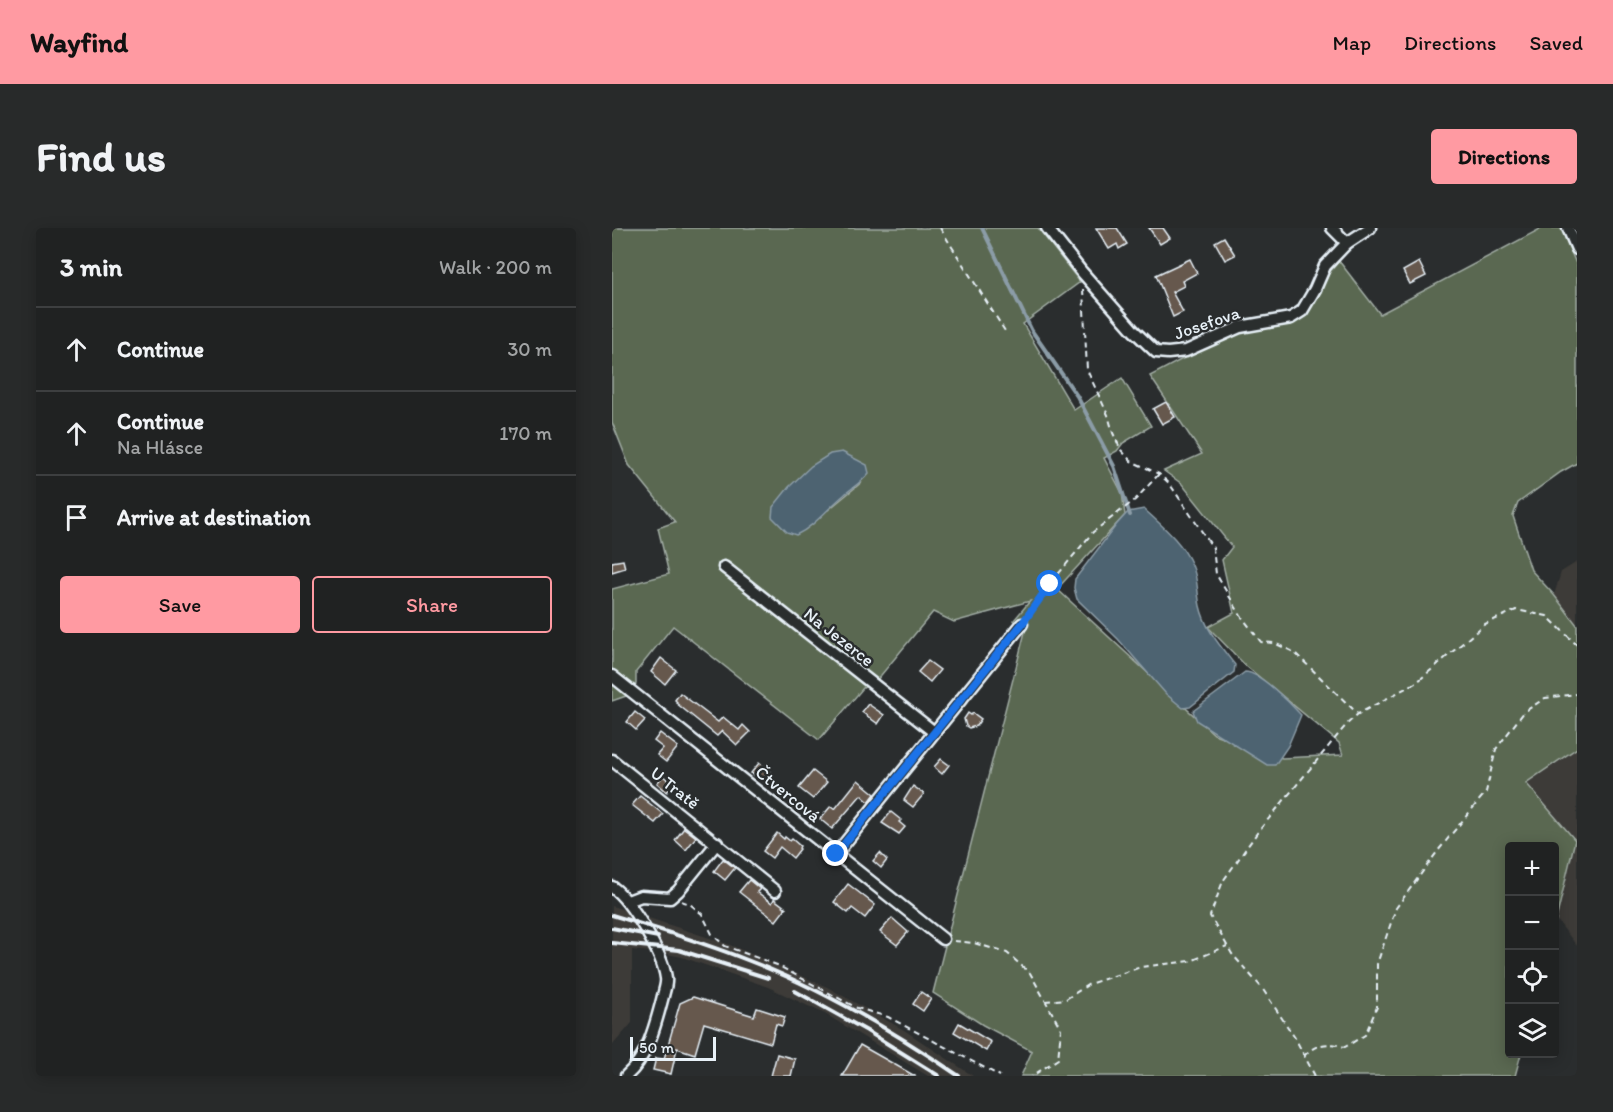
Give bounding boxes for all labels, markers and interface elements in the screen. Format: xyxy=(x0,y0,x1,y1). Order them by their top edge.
text: Wayfind xyxy=(30,25,128,59)
text: Map xyxy=(1333,30,1371,55)
text: Directions xyxy=(1404,30,1496,55)
text: Saved xyxy=(1529,30,1583,55)
button: Directions xyxy=(1431,129,1577,184)
text: Find us xyxy=(36,131,166,182)
text: 3 min xyxy=(60,251,122,283)
text: Walk · 200 m xyxy=(439,255,552,279)
street label: Josefova xyxy=(1171,301,1243,344)
icon: ahead xyxy=(60,333,93,366)
text: Continue xyxy=(117,336,204,363)
text: 30 m xyxy=(507,337,552,361)
text: Continue xyxy=(117,408,204,435)
icon: ahead xyxy=(60,417,93,450)
text: 170 m xyxy=(499,421,552,445)
text: Na Hlásce xyxy=(117,435,203,459)
icon: arrive xyxy=(60,501,93,534)
text: Arrive at destination xyxy=(117,504,311,531)
route start xyxy=(1036,570,1062,596)
button: Save xyxy=(60,576,300,633)
button: Share xyxy=(312,576,552,633)
street label: Na Jezerce xyxy=(799,603,879,671)
street label: Čtvercová xyxy=(751,761,826,827)
street label: U Tratě xyxy=(646,762,704,814)
route end xyxy=(822,840,848,866)
map controls xyxy=(1505,842,1559,1058)
button: + xyxy=(1505,842,1559,896)
button: − xyxy=(1505,896,1559,950)
button: locate xyxy=(1505,950,1559,1004)
button: layers xyxy=(1505,1004,1559,1058)
scale bar xyxy=(630,1034,716,1062)
text: 50 m xyxy=(639,1038,674,1057)

